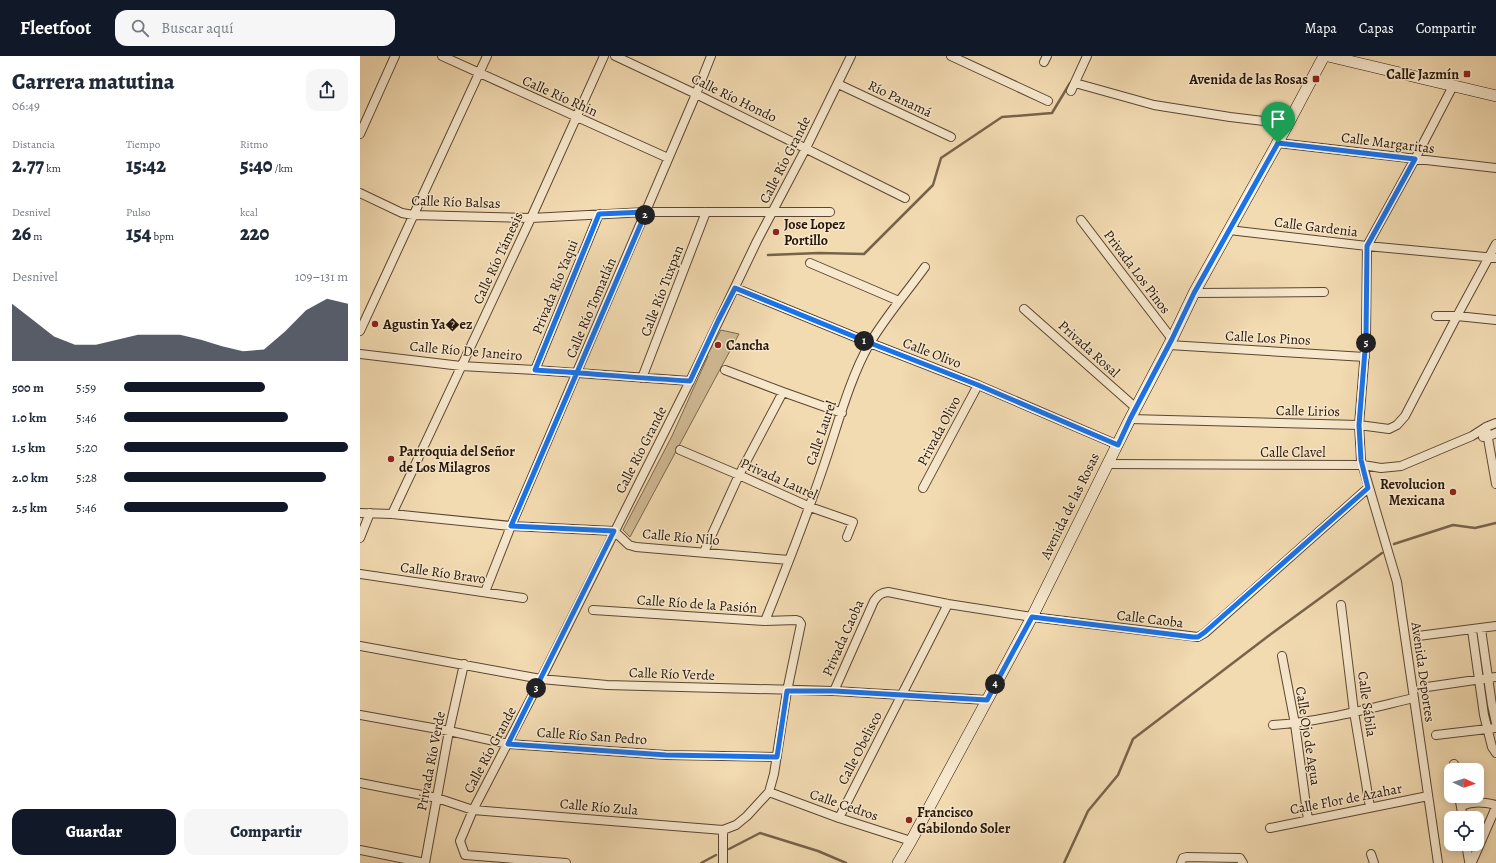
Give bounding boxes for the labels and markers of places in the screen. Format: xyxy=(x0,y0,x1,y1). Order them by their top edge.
place label: Calle Jazmín xyxy=(1386,65,1459,84)
marker: Calle Jazmín xyxy=(1462,69,1472,79)
place label: Avenida de las Rosas xyxy=(1188,70,1308,89)
marker: Avenida de las Rosas xyxy=(1311,74,1321,84)
pin xyxy=(1261,102,1295,143)
pin: 2 xyxy=(635,205,655,225)
place label: Jose Lopez Portillo xyxy=(784,215,846,250)
marker: Jose Lopez Portillo xyxy=(771,227,781,237)
place label: Agustin Ya�ez xyxy=(382,315,473,334)
marker: Agustin Ya�ez xyxy=(370,319,380,329)
pin: 1 xyxy=(854,331,874,351)
pin: 5 xyxy=(1356,333,1376,353)
place label: Cancha xyxy=(726,336,770,355)
marker: Cancha xyxy=(713,340,723,350)
place label: Parroquia del Señor de Los Milagros xyxy=(399,442,515,477)
marker: Parroquia del Señor de Los Milagros xyxy=(386,454,396,464)
place label: Revolucion Mexicana xyxy=(1380,475,1445,510)
marker: Revolucion Mexicana xyxy=(1448,487,1458,497)
pin: 4 xyxy=(985,674,1005,694)
pin: 3 xyxy=(526,678,546,698)
place label: Francisco Gabilondo Soler xyxy=(917,803,1011,838)
marker: Francisco Gabilondo Soler xyxy=(904,815,914,825)

